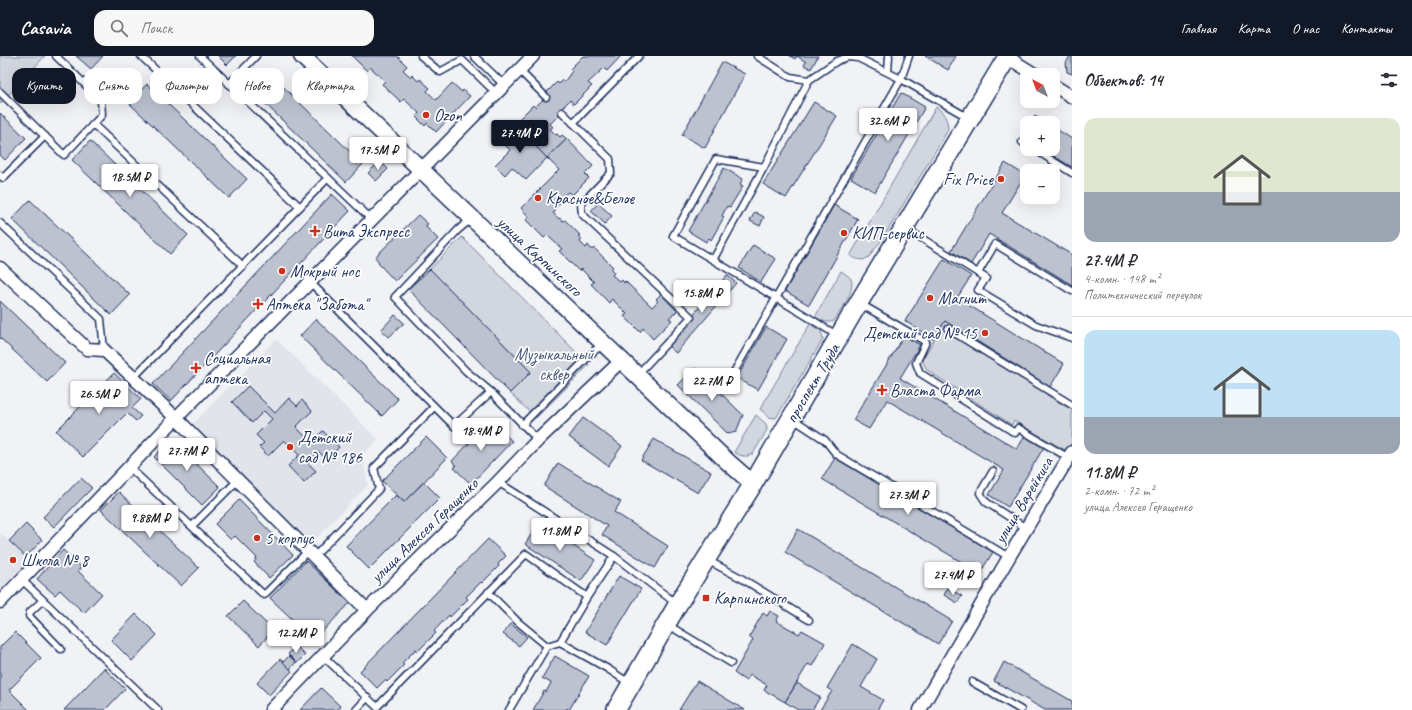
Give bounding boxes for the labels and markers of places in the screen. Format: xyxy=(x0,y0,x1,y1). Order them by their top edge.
place label: Ozon xyxy=(434,105,462,126)
pin: 32.6M ₽ xyxy=(851,108,925,142)
marker: Ozon xyxy=(421,110,431,120)
pin: 27.4M ₽ xyxy=(483,120,557,154)
pin: 17.5M ₽ xyxy=(341,137,415,171)
pin: 18.5M ₽ xyxy=(93,164,167,198)
place label: Fix Price xyxy=(943,169,994,190)
marker: Fix Price xyxy=(996,174,1006,184)
place label: Красное&Белое xyxy=(546,188,635,209)
marker: Красное&Белое xyxy=(533,193,543,203)
place label: Вита Экспресс xyxy=(323,221,410,242)
place label: КИП-сервис xyxy=(852,223,925,244)
marker: Вита Экспресс xyxy=(310,226,320,236)
marker: КИП-сервис xyxy=(839,228,849,238)
place label: Мокрый нос xyxy=(290,261,361,282)
marker: Мокрый нос xyxy=(277,266,287,276)
pin: 15.8M ₽ xyxy=(665,280,739,314)
place label: Магнит xyxy=(938,288,987,309)
marker: Магнит xyxy=(925,293,935,303)
place label: Аптека "Забота" xyxy=(266,294,371,315)
marker: Аптека "Забота" xyxy=(253,299,263,309)
place label: Детский сад № 15 xyxy=(863,323,978,344)
marker: Детский сад № 15 xyxy=(980,328,990,338)
place label: Социальная аптека xyxy=(204,348,271,389)
marker: Социальная аптека xyxy=(191,363,201,373)
pin: 22.7M ₽ xyxy=(675,368,749,402)
place label: Власта Фарма xyxy=(890,380,982,401)
pin: 26.5M ₽ xyxy=(62,381,136,415)
marker: Власта Фарма xyxy=(877,385,887,395)
pin: 18.4M ₽ xyxy=(444,418,518,452)
place label: Детский сад № 186 xyxy=(298,427,363,468)
pin: 27.7M ₽ xyxy=(150,438,224,472)
marker: Детский сад № 186 xyxy=(285,442,295,452)
pin: 27.3M ₽ xyxy=(871,482,945,516)
pin: 9.88M ₽ xyxy=(113,505,187,539)
pin: 11.8M ₽ xyxy=(523,518,597,552)
place label: 5 корпус xyxy=(265,528,315,549)
marker: 5 корпус xyxy=(252,533,262,543)
place label: Школа № 8 xyxy=(21,550,91,571)
marker: Школа № 8 xyxy=(8,555,18,565)
pin: 27.4M ₽ xyxy=(916,562,990,596)
place label: Карпинского xyxy=(714,588,787,609)
marker: Карпинского xyxy=(701,593,711,603)
pin: 12.2M ₽ xyxy=(259,620,333,654)

